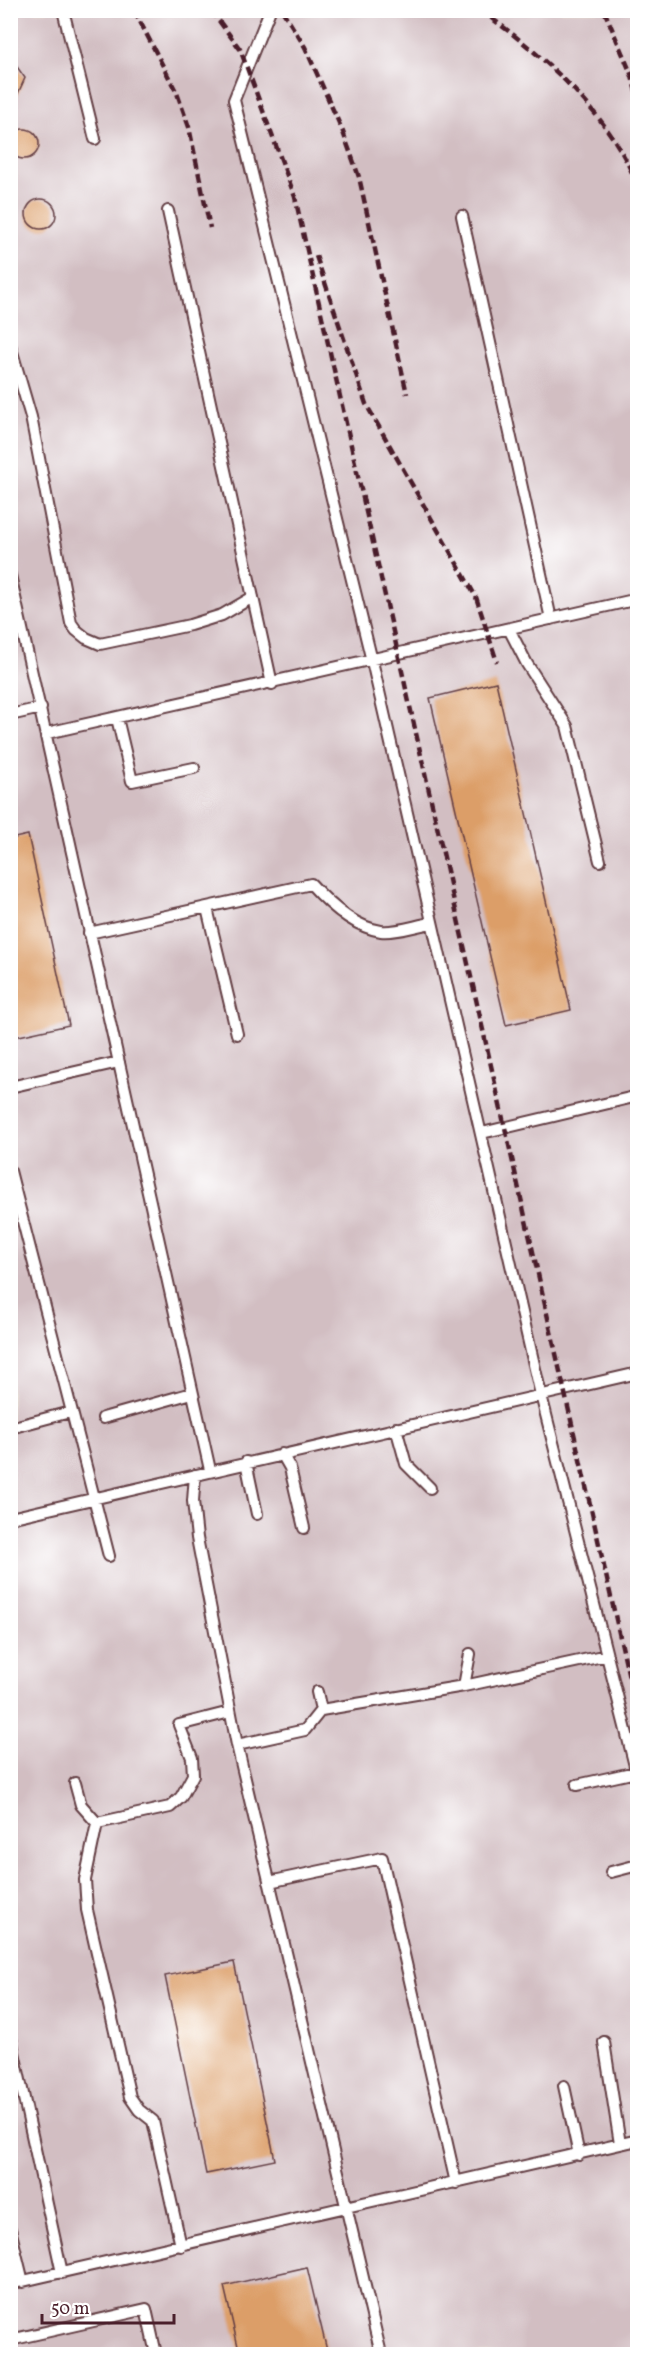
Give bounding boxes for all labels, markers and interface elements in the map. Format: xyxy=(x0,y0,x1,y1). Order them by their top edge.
scale bar xyxy=(42,2287,174,2325)
text: 50 m xyxy=(51,2297,90,2322)

